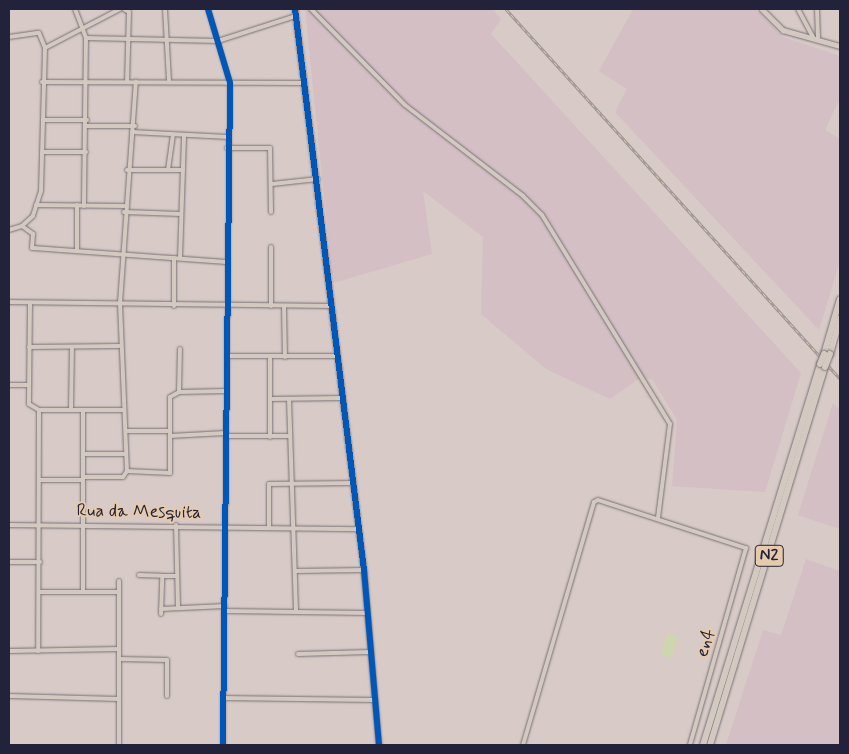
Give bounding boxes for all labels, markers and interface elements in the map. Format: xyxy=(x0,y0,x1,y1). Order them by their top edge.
street label: Rua da Mesquita xyxy=(75,500,203,524)
road number: N2 xyxy=(754,542,784,570)
street label: en4 xyxy=(692,626,720,660)

